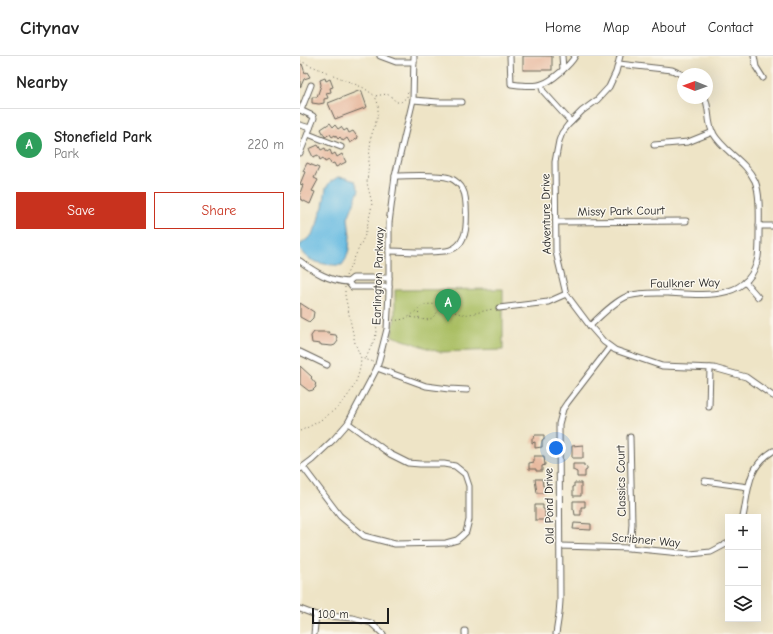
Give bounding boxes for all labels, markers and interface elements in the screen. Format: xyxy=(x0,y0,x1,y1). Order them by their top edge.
text: Citynav xyxy=(20,17,79,39)
text: Home xyxy=(545,19,581,36)
text: Map xyxy=(603,19,629,36)
text: About xyxy=(651,19,686,36)
text: Contact xyxy=(708,19,753,36)
north arrow xyxy=(677,68,713,104)
text: Nearby xyxy=(16,73,67,92)
text: Stonefield Park xyxy=(54,128,152,146)
text: A xyxy=(25,137,33,152)
text: 220 m xyxy=(247,137,284,152)
text: Park xyxy=(54,146,79,161)
street label: Adventure Drive xyxy=(538,174,554,254)
button: Save xyxy=(16,192,146,229)
button: Share xyxy=(154,192,284,229)
street label: Missy Park Court xyxy=(577,203,665,219)
street label: Earlington Parkway xyxy=(369,226,387,325)
street label: Faulkner Way xyxy=(650,275,721,291)
pin: A xyxy=(435,289,461,322)
your location xyxy=(546,438,566,458)
street label: Classics Court xyxy=(613,444,629,517)
street label: Old Pond Drive xyxy=(541,468,557,544)
map controls xyxy=(725,514,761,622)
button: + xyxy=(725,514,761,550)
street label: Scribner Way xyxy=(611,530,682,550)
button: − xyxy=(725,550,761,586)
button: layers xyxy=(725,586,761,622)
scale bar xyxy=(312,606,389,625)
text: 100 m xyxy=(318,608,349,621)

